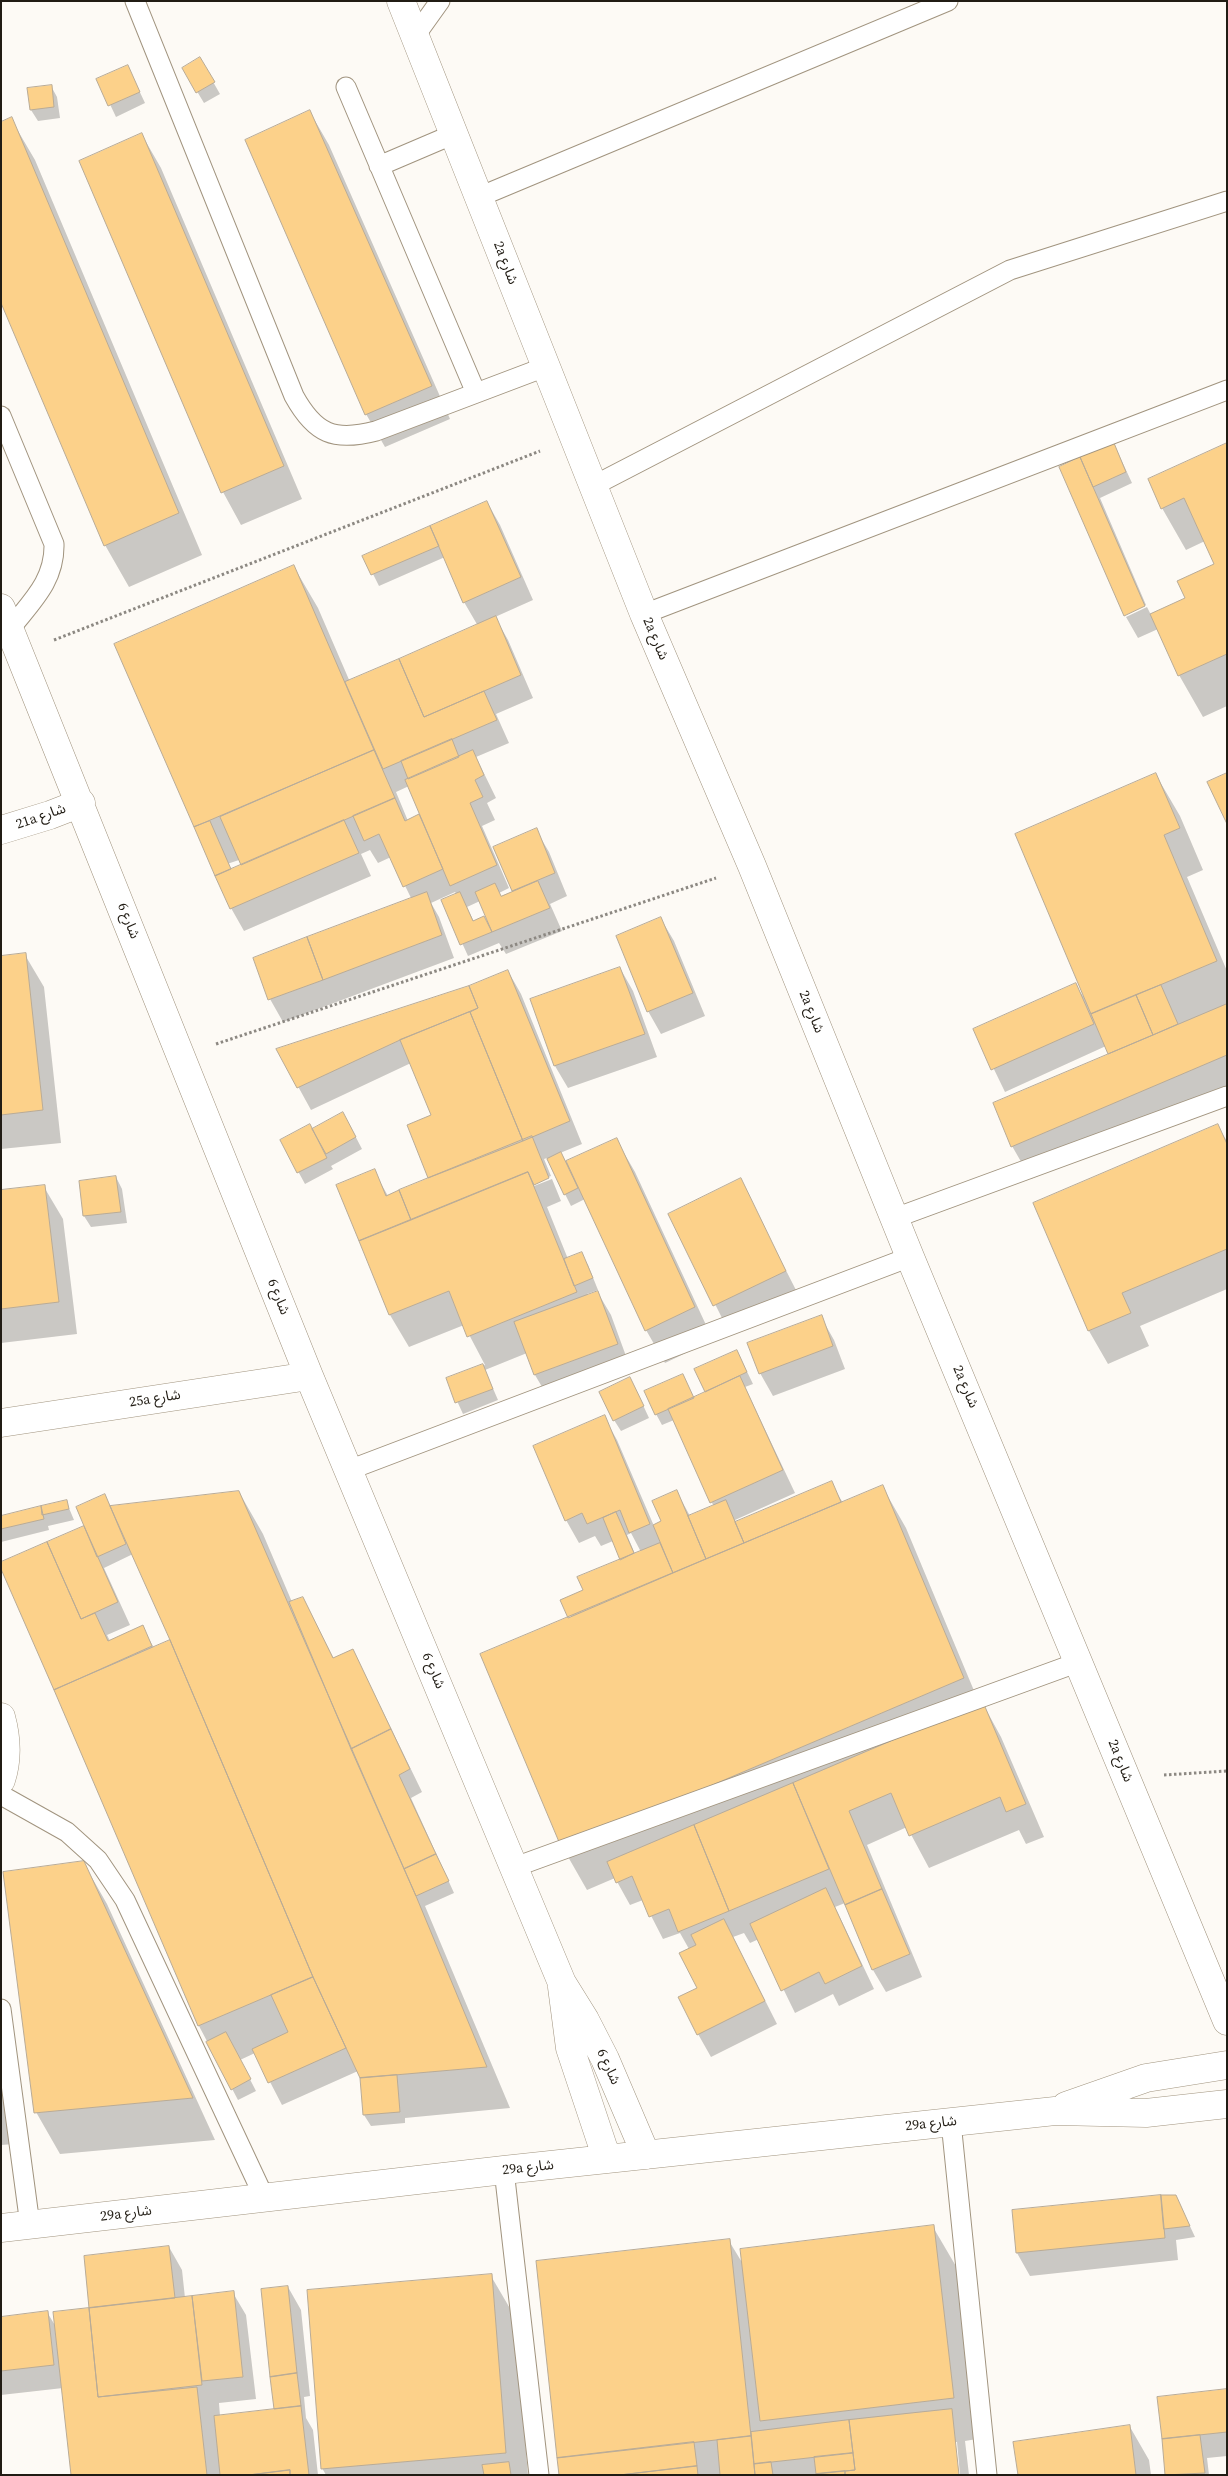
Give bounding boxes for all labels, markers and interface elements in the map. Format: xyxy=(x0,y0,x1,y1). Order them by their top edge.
street label: 2a شارع xyxy=(489,239,521,287)
street label: 2a شارع xyxy=(639,615,671,663)
street label: 21a شارع xyxy=(14,801,68,833)
street label: شارع 6 xyxy=(113,900,143,942)
street label: 2a شارع xyxy=(795,988,827,1036)
street label: شارع 6 xyxy=(263,1276,293,1318)
street label: 2a شارع xyxy=(949,1363,981,1411)
street label: 25a شارع xyxy=(128,1387,182,1411)
street label: شارع 6 xyxy=(418,1650,448,1692)
street label: 2a شارع xyxy=(1104,1737,1136,1785)
street label: شارع 6 xyxy=(593,2046,623,2088)
street label: 29a شارع xyxy=(904,2113,958,2135)
street label: 29a شارع xyxy=(501,2157,555,2179)
street label: 29a شارع xyxy=(99,2203,153,2225)

